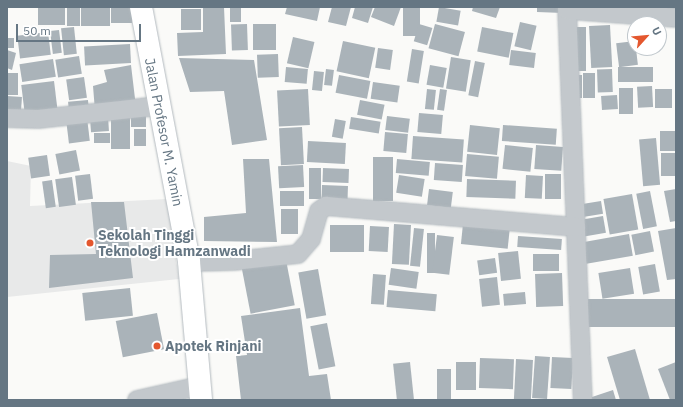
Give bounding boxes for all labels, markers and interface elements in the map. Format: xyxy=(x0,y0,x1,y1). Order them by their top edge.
scale bar xyxy=(18,16,143,42)
north arrow xyxy=(627,16,667,56)
text: 50 m xyxy=(23,23,51,38)
text: U xyxy=(649,24,665,38)
street label: Jalan Profesor M. Yamin xyxy=(141,56,187,208)
place label: Sekolah Tinggi Teknologi Hamzanwadi xyxy=(98,227,251,260)
marker: Sekolah Tinggi Teknologi Hamzanwadi xyxy=(85,238,95,248)
place label: Apotek Rinjani xyxy=(165,338,262,354)
marker: Apotek Rinjani xyxy=(152,341,162,351)

